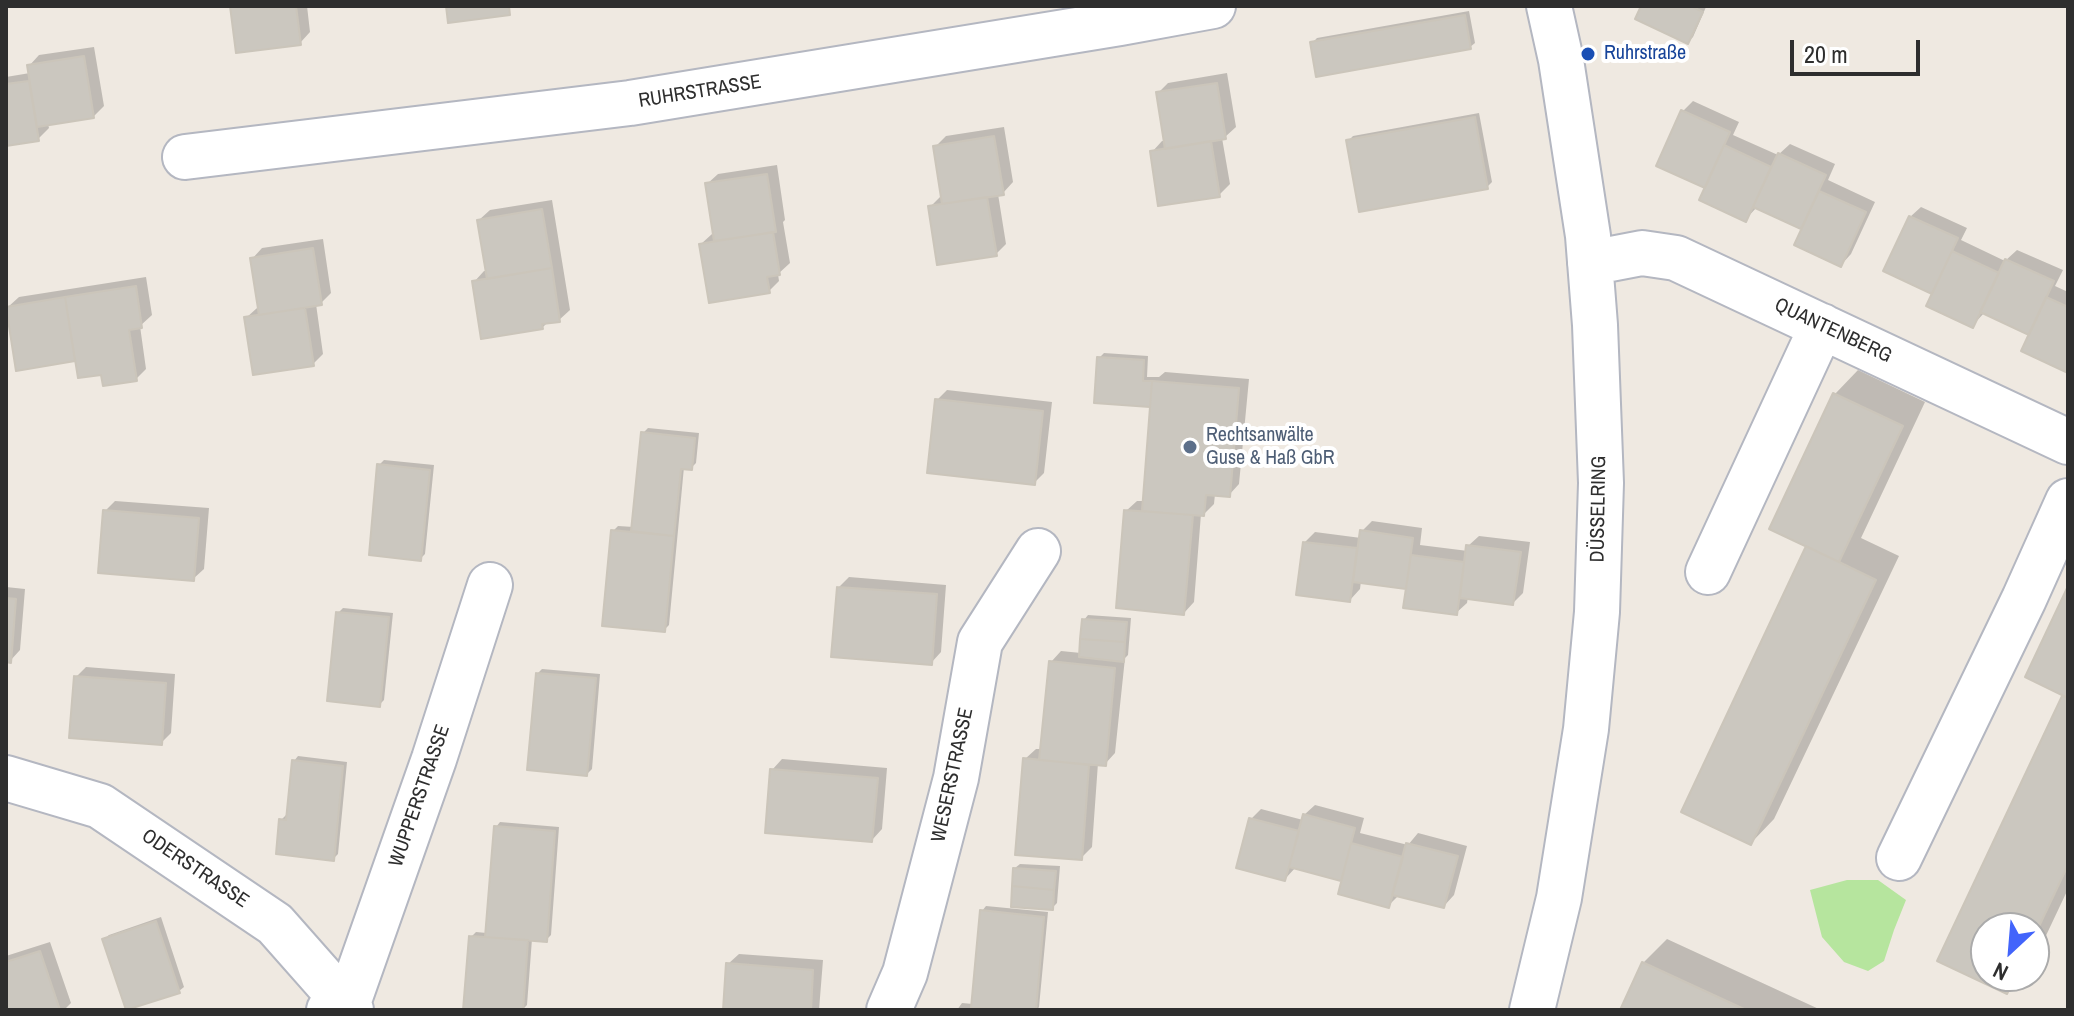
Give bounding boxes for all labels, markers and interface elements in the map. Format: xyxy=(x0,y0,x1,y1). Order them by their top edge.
scale bar xyxy=(1794,24,1924,74)
text: 20 m xyxy=(1804,38,1848,70)
place label: Ruhrstraße xyxy=(1604,42,1686,66)
marker: Ruhrstraße xyxy=(1579,45,1597,63)
street label: RUHRSTRASSE xyxy=(637,70,763,114)
street label: QUANTENBERG xyxy=(1771,293,1895,369)
place label: Rechtsanwälte Guse & Haß GbR xyxy=(1206,424,1335,471)
marker: Rechtsanwälte Guse & Haß GbR xyxy=(1181,438,1199,456)
street label: DÜSSELRING xyxy=(1586,455,1612,563)
street label: WESERSTRASSE xyxy=(927,706,979,844)
street label: WUPPERSTRASSE xyxy=(384,722,456,870)
street label: ODERSTRASSE xyxy=(137,824,253,914)
north arrow xyxy=(1970,912,2050,992)
text: N xyxy=(1988,955,2013,988)

